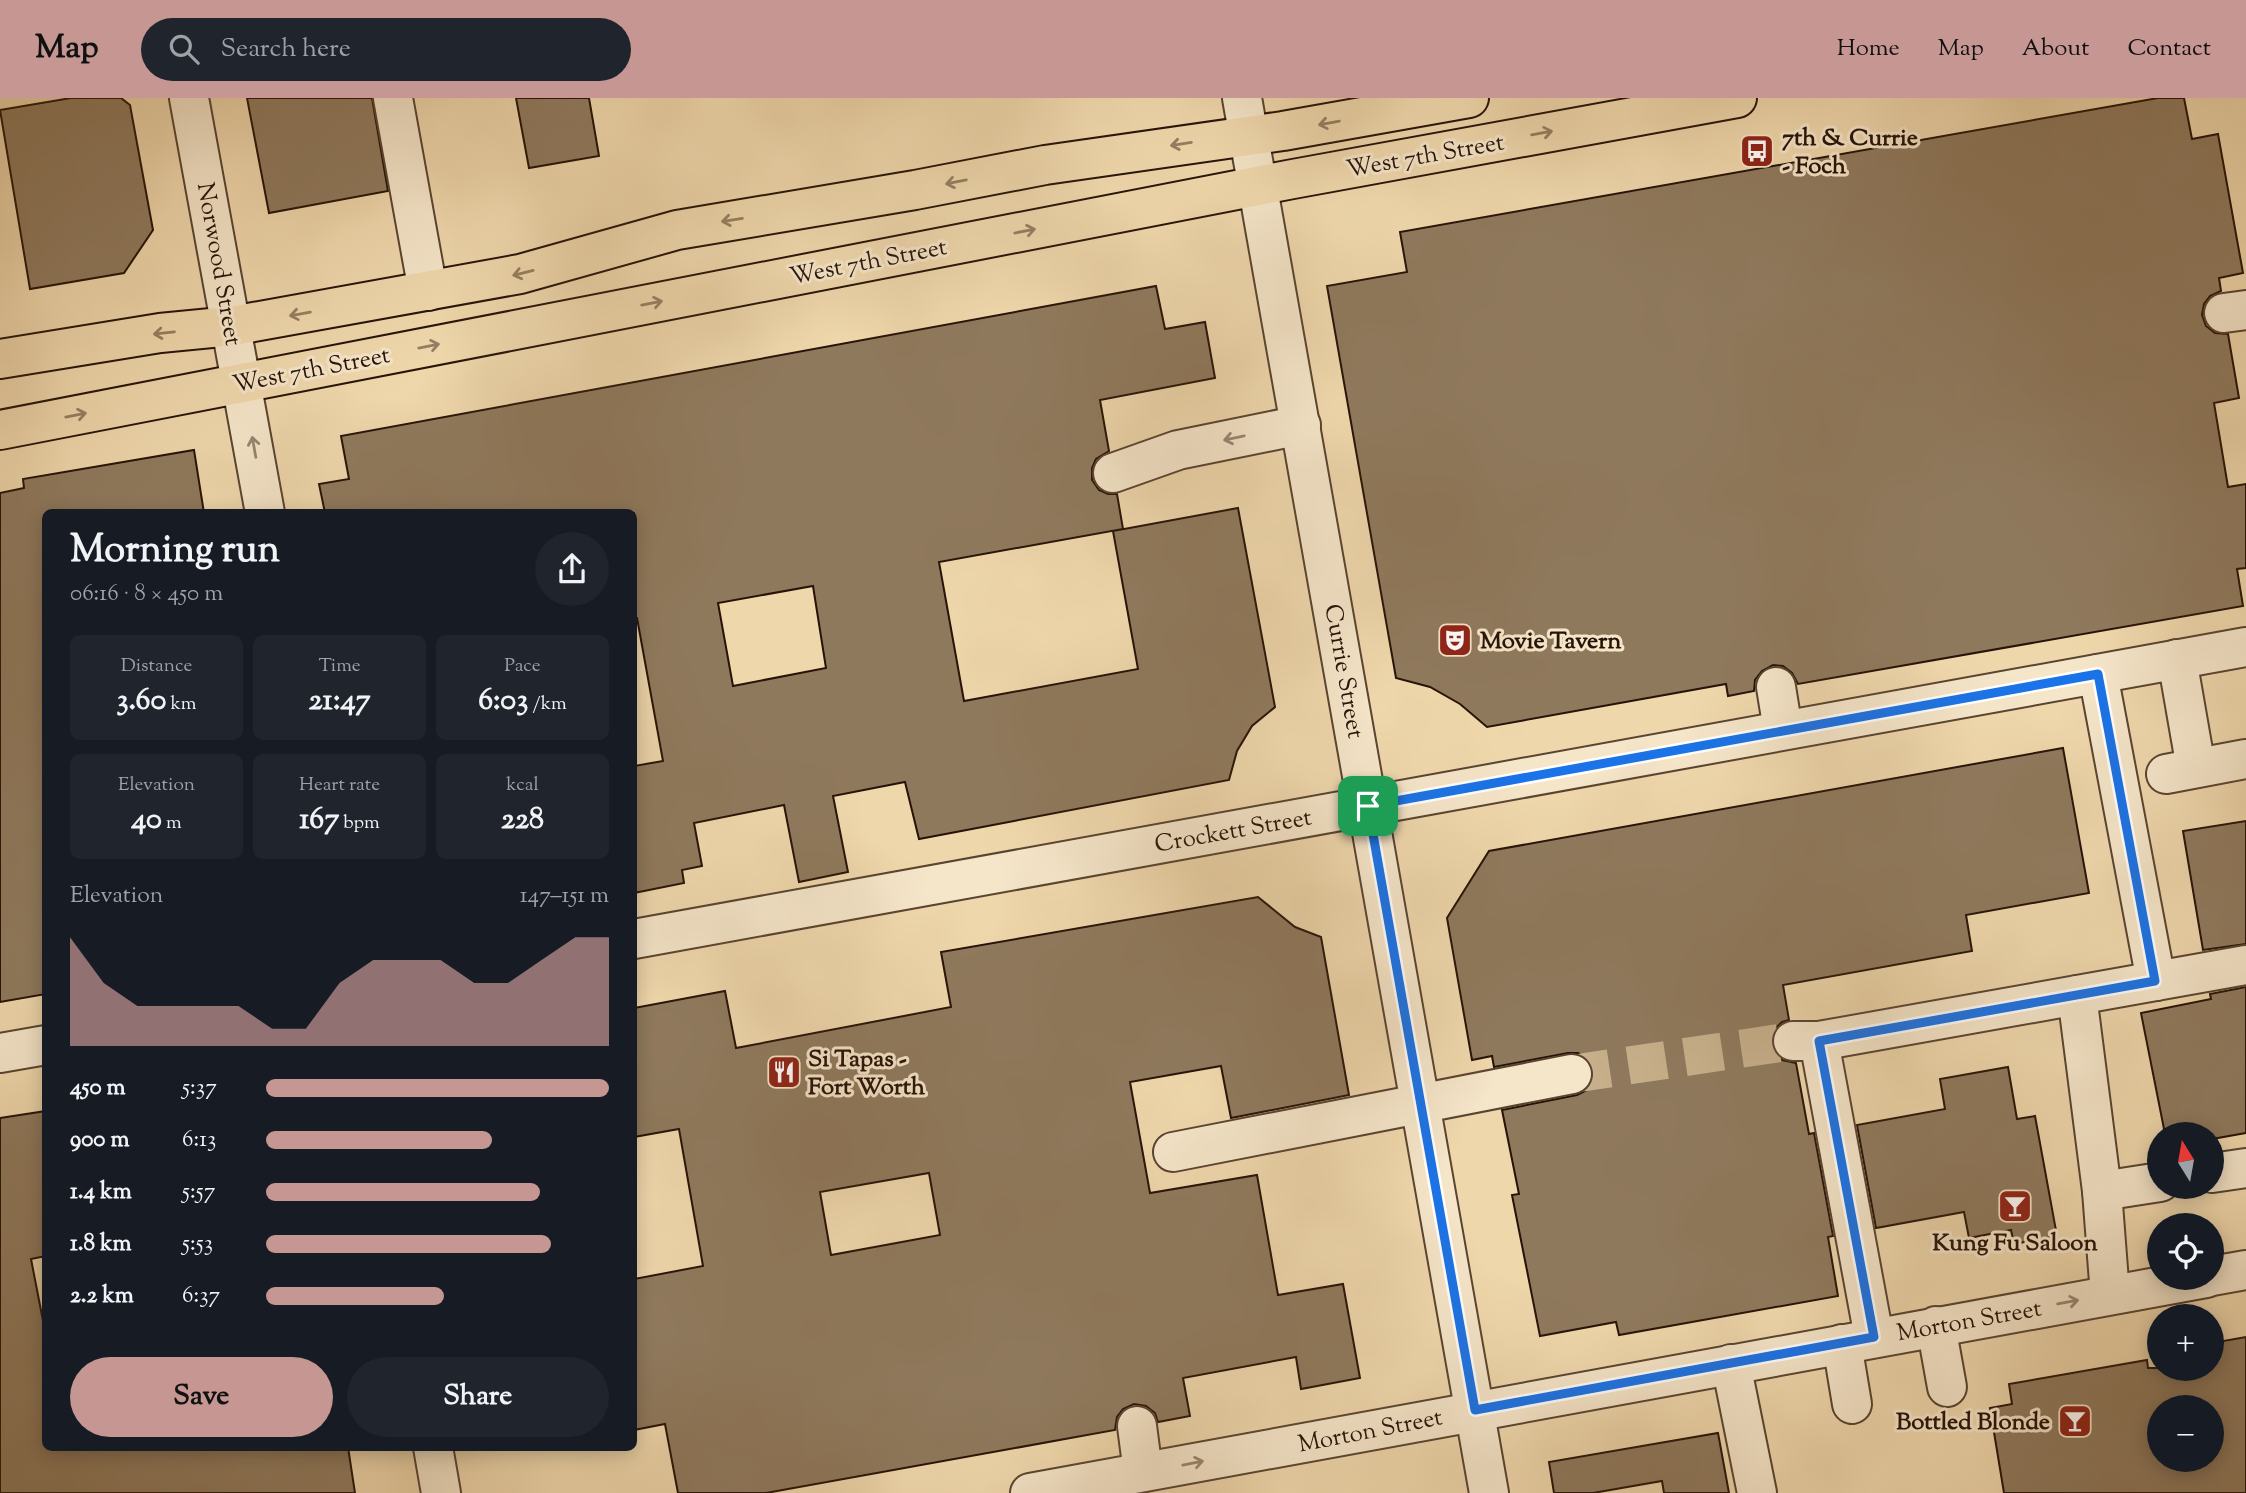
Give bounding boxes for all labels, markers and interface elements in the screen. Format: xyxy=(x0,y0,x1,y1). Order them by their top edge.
search box xyxy=(141,18,631,81)
text: Map xyxy=(35,25,99,73)
icon: search xyxy=(165,30,203,68)
text: Search here xyxy=(221,31,351,68)
text: Home xyxy=(1837,32,1900,66)
text: Map xyxy=(1938,32,1984,66)
text: About xyxy=(2022,32,2089,66)
text: Contact xyxy=(2127,32,2211,66)
one-way arrow xyxy=(1318,117,1341,130)
place label: 7th & Currie - Foch xyxy=(1782,122,1918,184)
street label: West 7th Street xyxy=(1344,126,1507,188)
one-way arrow xyxy=(1530,126,1553,140)
bus stop icon: 7th & Currie - Foch xyxy=(1738,132,1776,170)
one-way arrow xyxy=(1170,138,1193,151)
one-way arrow xyxy=(945,176,968,189)
street label: Norwood Street xyxy=(187,180,249,349)
one-way arrow xyxy=(721,214,744,227)
one-way arrow xyxy=(1013,223,1036,237)
street label: West 7th Street xyxy=(787,231,950,295)
one-way arrow xyxy=(513,267,535,280)
one-way arrow xyxy=(640,296,663,309)
one-way arrow xyxy=(289,308,312,321)
one-way arrow xyxy=(153,326,176,339)
street label: West 7th Street xyxy=(230,339,393,403)
one-way arrow xyxy=(417,339,440,352)
one-way arrow xyxy=(64,407,86,421)
one-way arrow xyxy=(1223,432,1246,446)
one-way arrow xyxy=(246,437,260,459)
text: Morning run xyxy=(70,525,280,579)
button: share xyxy=(535,532,609,606)
text: 06:16 · 8 × 450 m xyxy=(70,578,223,611)
street label: Currie Street xyxy=(1314,602,1372,741)
theatre icon: Movie Tavern xyxy=(1436,621,1474,659)
place label: Movie Tavern xyxy=(1480,625,1622,659)
text: Distance xyxy=(121,653,192,680)
text: Time xyxy=(318,653,361,680)
text: Pace xyxy=(504,653,541,680)
text: 3.60 xyxy=(117,680,166,723)
text: 21:47 xyxy=(308,680,371,723)
text: 6:03 xyxy=(478,680,528,723)
text: km xyxy=(166,691,197,718)
text: /km xyxy=(528,691,567,718)
text: Elevation xyxy=(118,772,195,799)
text: Heart rate xyxy=(299,772,380,799)
text: kcal xyxy=(506,772,539,799)
pin xyxy=(1338,776,1398,836)
icon: arrive xyxy=(1349,787,1387,825)
text: 40 xyxy=(131,799,162,842)
text: 167 xyxy=(299,799,339,842)
text: 228 xyxy=(501,799,544,842)
street label: Crockett Street xyxy=(1152,801,1315,863)
text: m xyxy=(162,810,182,837)
text: bpm xyxy=(339,810,380,837)
text: Elevation xyxy=(70,880,163,913)
text: 147–151 m xyxy=(520,880,609,913)
place label: Si Tapas - Fort Worth xyxy=(808,1043,926,1105)
restaurant icon: Si Tapas - Fort Worth xyxy=(765,1053,803,1091)
text: 450 m xyxy=(70,1072,126,1105)
text: 5:37 xyxy=(182,1072,217,1105)
north arrow xyxy=(2147,1122,2224,1199)
map controls xyxy=(2147,1122,2224,1472)
text: 900 m xyxy=(70,1124,129,1157)
text: 6:13 xyxy=(182,1124,216,1157)
text: 1.4 km xyxy=(70,1176,132,1209)
text: 5:57 xyxy=(182,1176,215,1209)
bar icon: Kung Fu Saloon xyxy=(1996,1187,2034,1225)
button: locate xyxy=(2147,1213,2224,1290)
place label: Kung Fu Saloon xyxy=(1932,1227,2098,1261)
text: 1.8 km xyxy=(70,1228,132,1261)
text: 5:53 xyxy=(182,1228,213,1261)
text: 2.2 km xyxy=(70,1280,134,1313)
text: 6:37 xyxy=(182,1280,220,1313)
street label: Morton Street xyxy=(1894,1293,2044,1351)
one-way arrow xyxy=(2056,1295,2079,1309)
button: + xyxy=(2147,1304,2224,1381)
button: Save xyxy=(70,1357,333,1437)
button: Share xyxy=(347,1357,609,1437)
button: − xyxy=(2147,1395,2224,1472)
street label: Morton Street xyxy=(1295,1401,1445,1463)
bar icon: Bottled Blonde xyxy=(2056,1402,2094,1440)
place label: Bottled Blonde xyxy=(1896,1406,2050,1440)
one-way arrow xyxy=(1181,1455,1204,1469)

